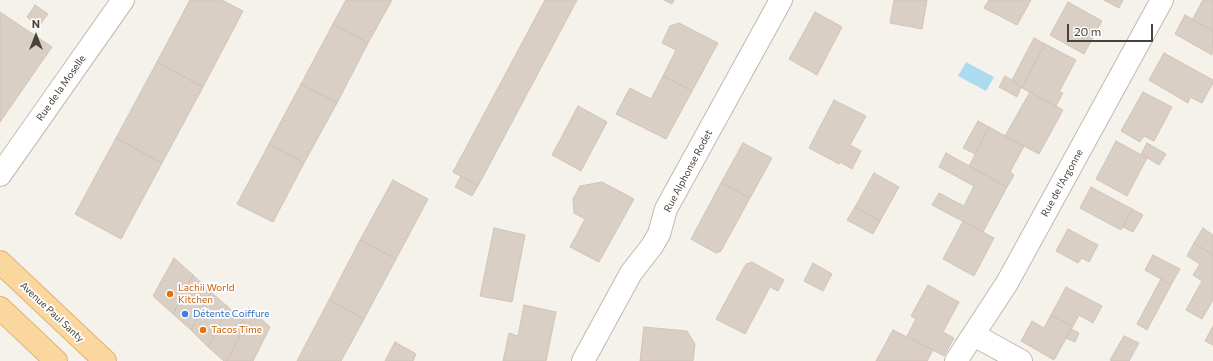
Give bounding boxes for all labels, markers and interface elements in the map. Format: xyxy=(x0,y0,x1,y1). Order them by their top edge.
north arrow xyxy=(16,16,56,56)
scale bar xyxy=(1069,16,1155,42)
text: N xyxy=(32,17,40,30)
text: 20 m xyxy=(1074,24,1101,38)
street label: Rue de la Moselle xyxy=(34,53,88,123)
street label: Rue Alphonse Rodet xyxy=(661,128,715,214)
street label: Rue de l'Argonne xyxy=(1038,147,1086,219)
street label: Avenue Paul Santy xyxy=(18,279,86,345)
place label: Lachii World Kitchen xyxy=(178,282,234,306)
marker: Lachii World Kitchen xyxy=(165,289,175,299)
place label: Détente Coiffure xyxy=(193,308,270,320)
marker: Détente Coiffure xyxy=(180,309,190,319)
place label: Tacos Time xyxy=(211,324,262,336)
marker: Tacos Time xyxy=(198,325,208,335)

